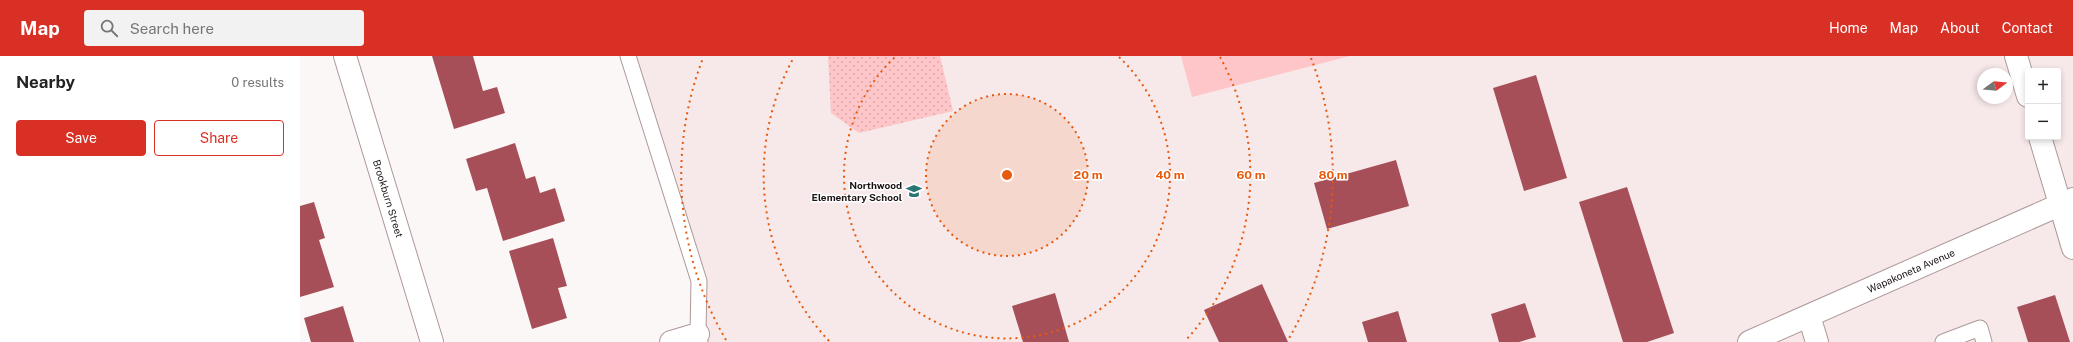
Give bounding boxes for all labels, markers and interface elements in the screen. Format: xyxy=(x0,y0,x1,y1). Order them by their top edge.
search box xyxy=(84,10,364,46)
text: Map xyxy=(20,17,60,39)
icon: search xyxy=(98,17,120,39)
text: Search here xyxy=(130,20,214,37)
text: Home xyxy=(1829,20,1868,36)
text: Map xyxy=(1890,20,1918,36)
text: About xyxy=(1940,20,1980,36)
text: Contact xyxy=(2002,20,2053,36)
north arrow xyxy=(1977,68,2013,104)
map controls xyxy=(2025,68,2061,140)
button: + xyxy=(2025,68,2061,104)
text: Nearby xyxy=(16,72,75,92)
text: 0 results xyxy=(231,75,284,90)
button: − xyxy=(2025,104,2061,140)
button: Save xyxy=(16,120,146,156)
button: Share xyxy=(154,120,284,156)
street label: Brookburn Street xyxy=(371,158,406,239)
centre of rings xyxy=(1000,168,1014,182)
text: 20 m xyxy=(1074,168,1103,182)
text: 40 m xyxy=(1155,168,1185,182)
text: 60 m xyxy=(1236,168,1266,182)
text: 80 m xyxy=(1318,168,1348,182)
place label: Northwood Elementary School xyxy=(812,179,902,203)
school or university icon: Northwood Elementary School xyxy=(905,182,923,200)
street label: Wapakoneta Avenue xyxy=(1865,246,1957,295)

